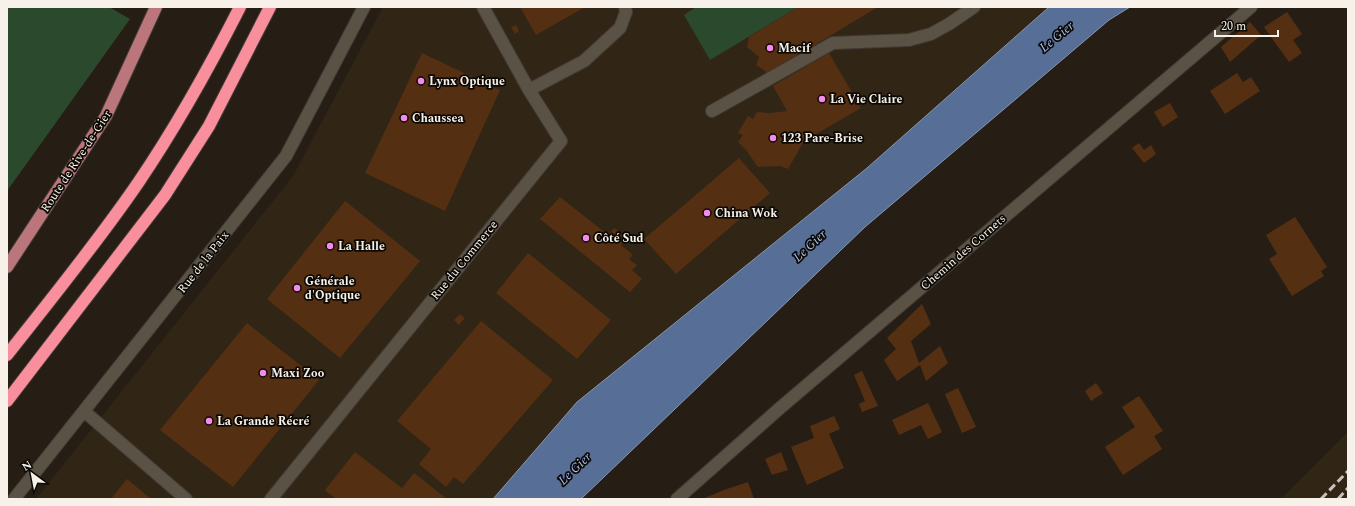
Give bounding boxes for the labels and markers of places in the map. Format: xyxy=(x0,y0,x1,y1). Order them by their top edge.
place label: Macif xyxy=(778,39,812,58)
marker: Macif xyxy=(765,43,775,53)
place label: Lynx Optique xyxy=(429,72,505,91)
marker: Lynx Optique xyxy=(416,76,426,86)
place label: La Vie Claire xyxy=(830,90,903,109)
marker: La Vie Claire xyxy=(817,94,827,104)
place label: Chaussea xyxy=(412,109,465,128)
marker: Chaussea xyxy=(399,113,409,123)
place label: 123 Pare-Brise xyxy=(781,129,863,148)
marker: 123 Pare-Brise xyxy=(768,133,778,143)
place label: China Wok xyxy=(715,204,778,223)
marker: China Wok xyxy=(702,208,712,218)
place label: Côté Sud xyxy=(594,229,644,248)
marker: Côté Sud xyxy=(581,233,591,243)
place label: La Halle xyxy=(338,237,385,256)
marker: La Halle xyxy=(325,241,335,251)
place label: Générale d'Optique xyxy=(305,272,360,305)
marker: Générale d'Optique xyxy=(292,283,302,293)
place label: Maxi Zoo xyxy=(271,364,325,383)
marker: Maxi Zoo xyxy=(258,368,268,378)
place label: La Grande Récré xyxy=(217,412,309,431)
marker: La Grande Récré xyxy=(204,416,214,426)

